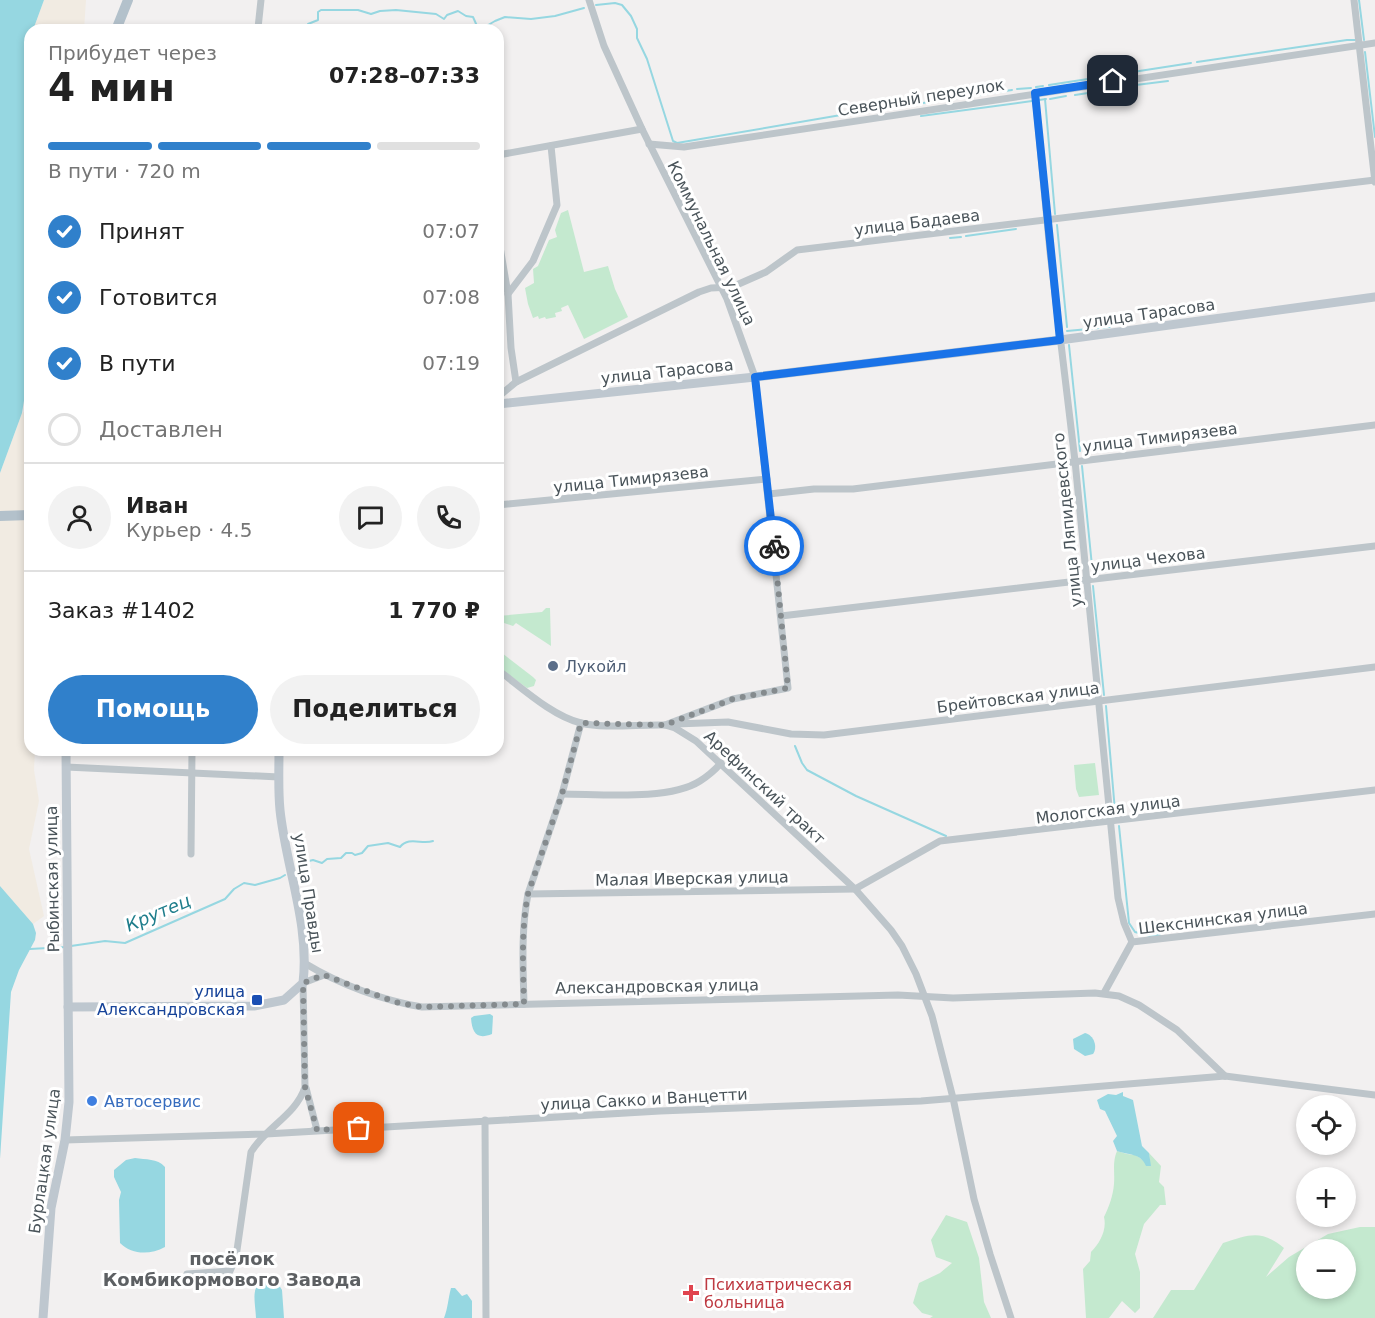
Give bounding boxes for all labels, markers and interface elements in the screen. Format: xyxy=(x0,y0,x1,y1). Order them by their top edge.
text: Прибудет через xyxy=(48,41,217,65)
pin xyxy=(1087,55,1138,106)
text: 07:28–07:33 xyxy=(329,63,480,88)
icon: home xyxy=(1096,64,1129,97)
text: 4 мин xyxy=(48,65,175,110)
street label: Северный переулок xyxy=(836,75,1006,120)
street label: Коммунальная улица xyxy=(663,158,760,328)
text: В пути · 720 m xyxy=(48,159,201,183)
street label: улица Бадаева xyxy=(853,205,981,240)
icon: check xyxy=(48,215,81,248)
text: Принят xyxy=(99,219,184,244)
text: 07:07 xyxy=(422,219,480,243)
icon: check xyxy=(48,281,81,314)
text: Готовится xyxy=(99,285,218,310)
text: 07:08 xyxy=(422,285,480,309)
street label: улица Тарасова xyxy=(1082,295,1216,332)
icon: check xyxy=(48,347,81,380)
text: В пути xyxy=(99,351,176,376)
text: 07:19 xyxy=(422,351,480,375)
street label: улица Тарасова xyxy=(600,355,734,388)
text: Доставлен xyxy=(99,417,223,442)
street label: улица Тимирязева xyxy=(1082,419,1239,456)
street label: улица Ляпидевского xyxy=(1049,432,1086,608)
street label: улица Тимирязева xyxy=(553,462,710,497)
button: person xyxy=(48,486,111,549)
button: chat xyxy=(339,486,402,549)
button: phone xyxy=(417,486,480,549)
text: Иван xyxy=(126,493,188,518)
courier xyxy=(744,516,804,576)
text: Курьер · 4.5 xyxy=(126,518,252,542)
icon: bike xyxy=(758,530,791,563)
street label: улица Чехова xyxy=(1090,543,1206,576)
text: Заказ #1402 xyxy=(48,598,195,623)
text: 1 770 ₽ xyxy=(388,598,480,623)
place label: Лукойл xyxy=(565,657,627,676)
marker: Лукойл xyxy=(546,659,560,673)
button: Помощь xyxy=(48,675,258,744)
button: Поделиться xyxy=(270,675,480,744)
street label: Брейтовская улица xyxy=(936,678,1100,717)
street label: Арефинский тракт xyxy=(700,727,829,848)
street label: Мологская улица xyxy=(1035,791,1182,828)
street label: Рыбинская улица xyxy=(42,805,63,953)
street label: улица Правды xyxy=(290,832,327,954)
street label: Малая Иверская улица xyxy=(595,867,789,890)
water label: Крутец xyxy=(122,889,194,936)
street label: Шекснинская улица xyxy=(1137,899,1309,938)
street label: Александровская улица xyxy=(555,975,759,998)
place label: улица Александровская xyxy=(97,982,245,1019)
marker: улица Александровская xyxy=(250,993,264,1007)
street label: улица Сакко и Ванцетти xyxy=(540,1085,748,1114)
street label: Бурлацкая улица xyxy=(25,1087,64,1235)
place label: Автосервис xyxy=(104,1092,201,1111)
marker: Автосервис xyxy=(85,1094,99,1108)
map controls xyxy=(1296,1095,1356,1299)
button: locate xyxy=(1296,1095,1356,1155)
pin xyxy=(333,1102,384,1153)
icon: bag xyxy=(342,1111,375,1144)
button: + xyxy=(1296,1167,1356,1227)
button: − xyxy=(1296,1239,1356,1299)
district label: посёлок Комбикормового Завода xyxy=(103,1248,361,1290)
place label: Психиатрическая больница xyxy=(704,1275,852,1312)
marker: Психиатрическая больница xyxy=(682,1284,700,1302)

